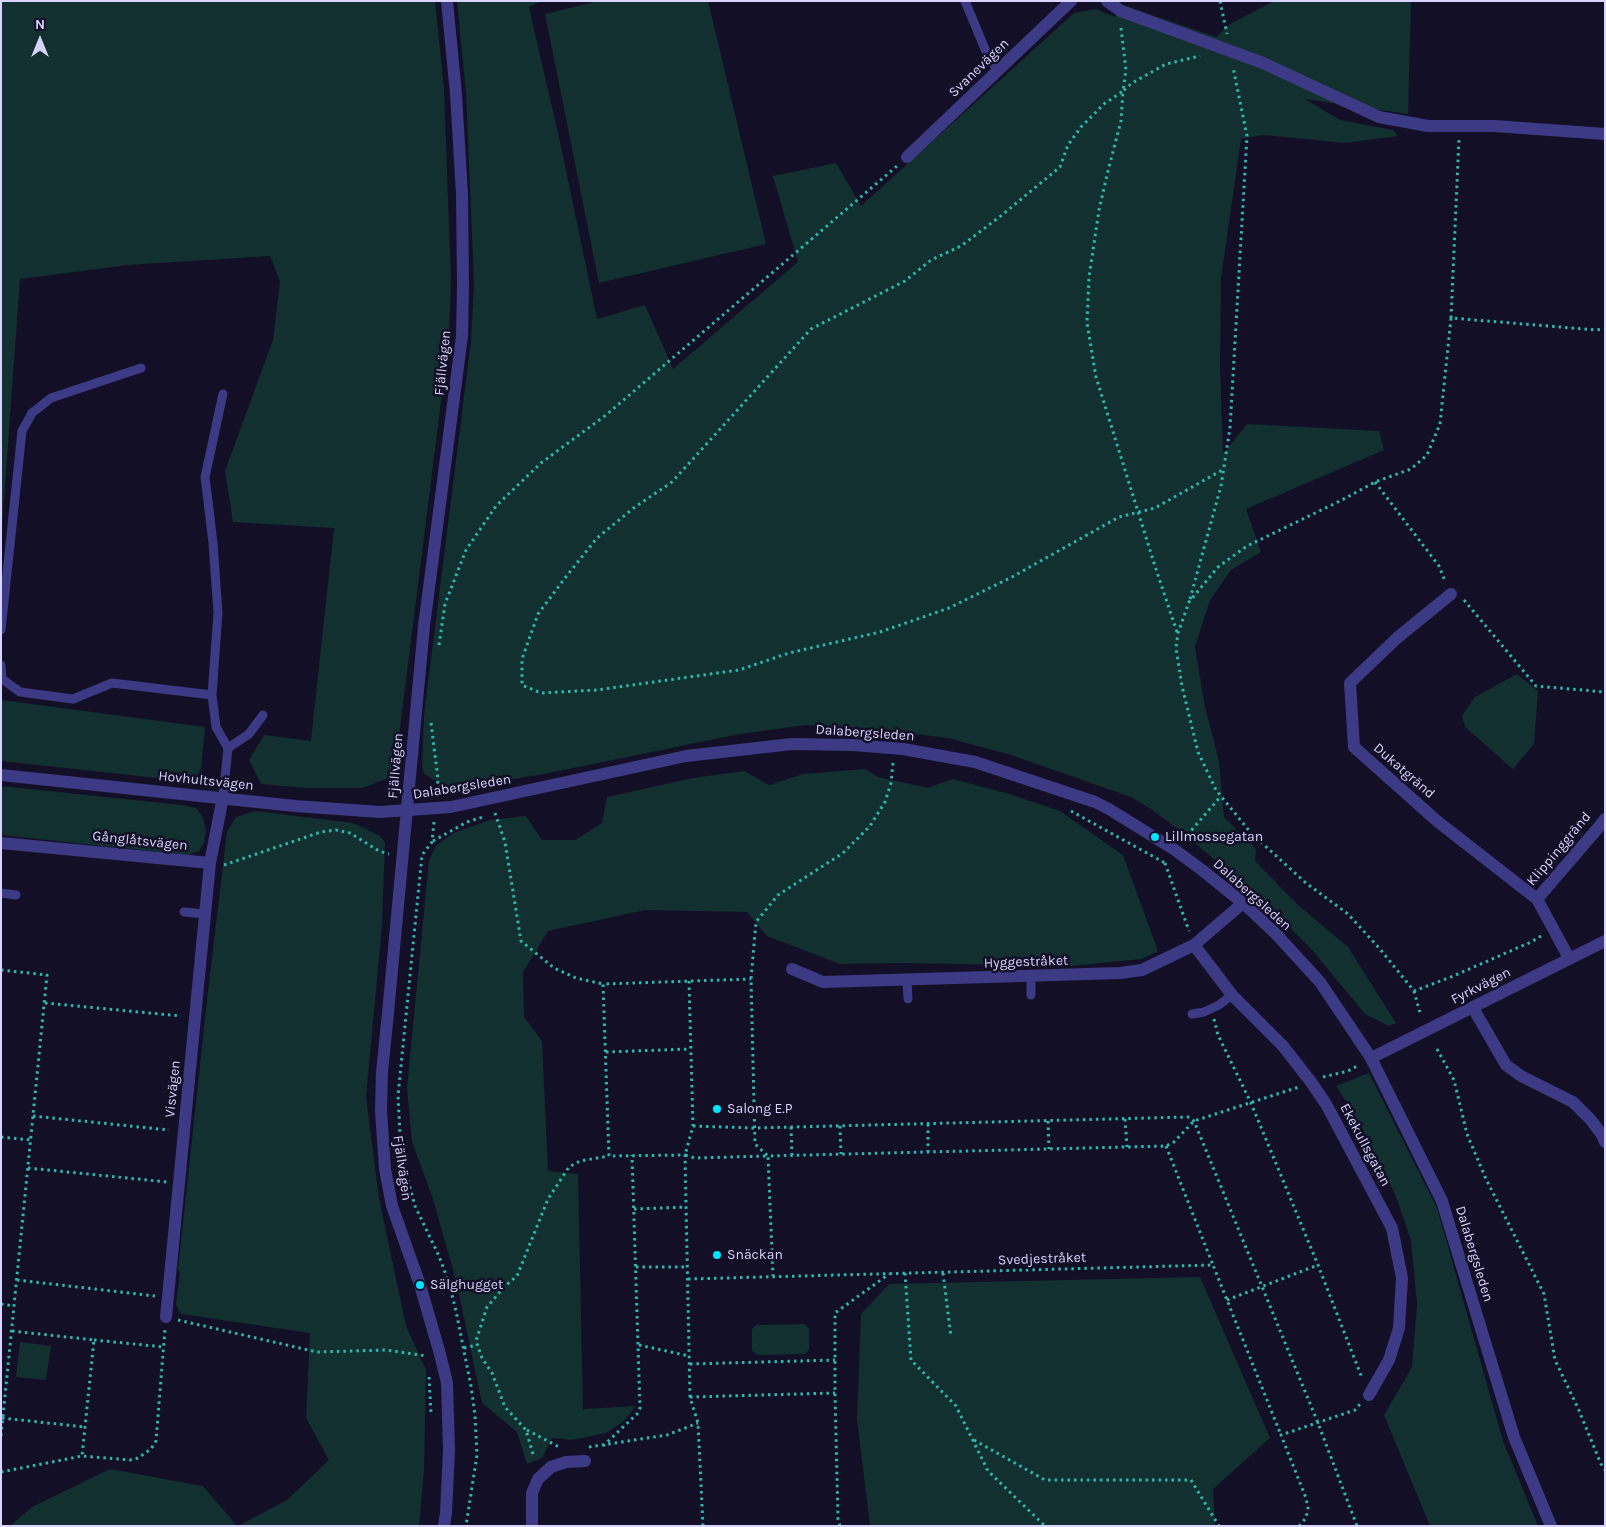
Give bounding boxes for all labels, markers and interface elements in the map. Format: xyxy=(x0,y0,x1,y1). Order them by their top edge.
north arrow xyxy=(15,15,65,65)
text: N xyxy=(35,16,45,33)
street label: Svanevägen xyxy=(945,35,1013,101)
street label: Fjällvägen xyxy=(431,330,455,396)
street label: Dalabergsleden xyxy=(815,721,915,745)
street label: Fjällvägen xyxy=(385,733,407,799)
street label: Dukatgränd xyxy=(1370,740,1438,802)
street label: Hovhultsvägen xyxy=(157,768,255,794)
street label: Dalabergsleden xyxy=(412,771,512,803)
street label: Klippinggränd xyxy=(1523,809,1595,889)
street label: Gånglåtsvägen xyxy=(92,828,188,854)
place label: Lillmossegatan xyxy=(1165,829,1263,845)
marker: Lillmossegatan xyxy=(1149,831,1161,843)
street label: Dalabergsleden xyxy=(1210,856,1294,934)
street label: Hyggestråket xyxy=(983,952,1069,972)
street label: Fyrkvägen xyxy=(1448,964,1514,1008)
street label: Visvägen xyxy=(162,1059,184,1119)
place label: Salong E.P xyxy=(727,1101,793,1117)
street label: Ekekullsgatan xyxy=(1336,1101,1394,1189)
marker: Salong E.P xyxy=(711,1103,723,1115)
street label: Fjällvägen xyxy=(389,1134,415,1202)
street label: Dalabergsleden xyxy=(1451,1204,1497,1304)
place label: Snäckan xyxy=(727,1247,783,1263)
marker: Snäckan xyxy=(711,1249,723,1261)
street label: Svedjestråket xyxy=(998,1249,1086,1269)
place label: Sälghugget xyxy=(430,1277,503,1293)
marker: Sälghugget xyxy=(414,1279,426,1291)

